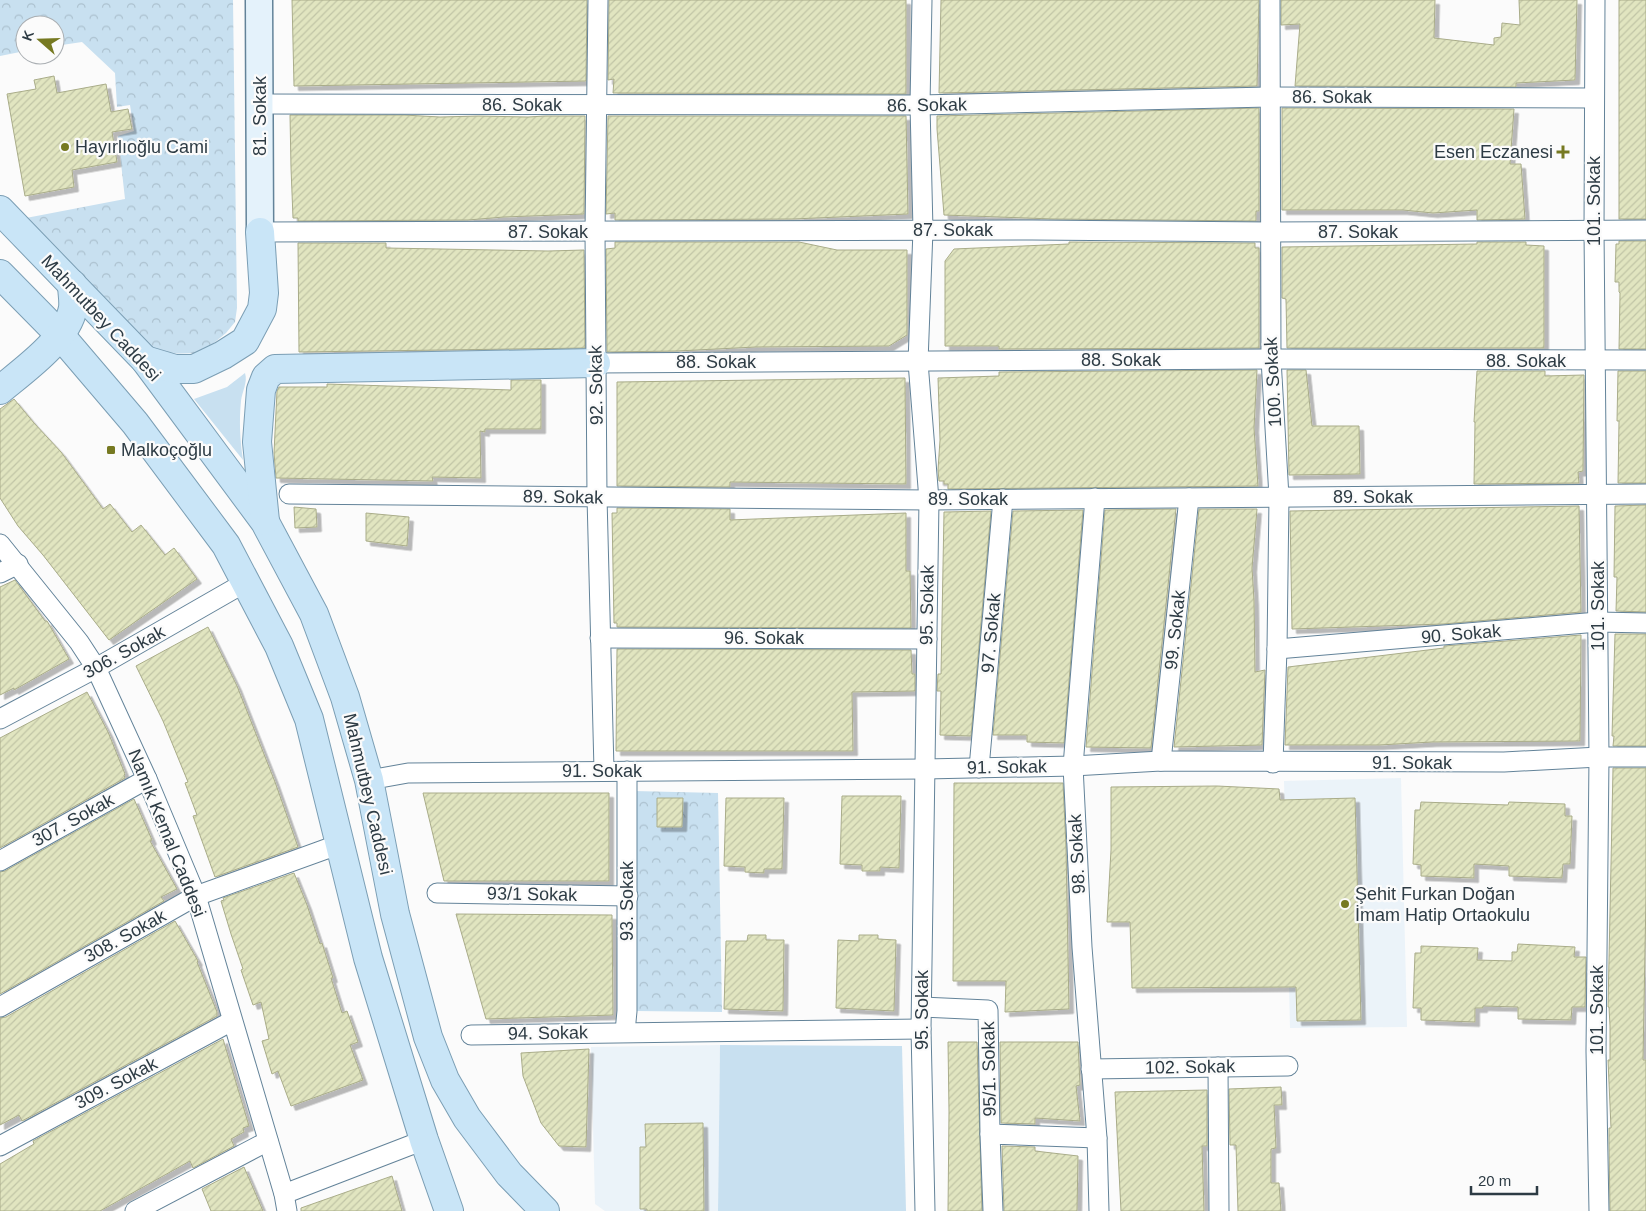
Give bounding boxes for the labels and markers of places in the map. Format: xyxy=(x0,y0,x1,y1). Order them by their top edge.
place label: Hayırlıoğlu Cami xyxy=(75,137,208,157)
marker: Hayırlıoğlu Cami xyxy=(59,141,71,153)
place label: Esen Eczanesi xyxy=(1434,142,1553,162)
marker: Esen Eczanesi xyxy=(1557,146,1569,158)
place label: Malkoçoğlu xyxy=(121,440,212,460)
marker: Malkoçoğlu xyxy=(105,444,117,456)
place label: Şehit Furkan Doğan İmam Hatip Ortaokulu xyxy=(1355,884,1530,925)
marker: Şehit Furkan Doğan İmam Hatip Ortaokulu xyxy=(1339,898,1351,910)

